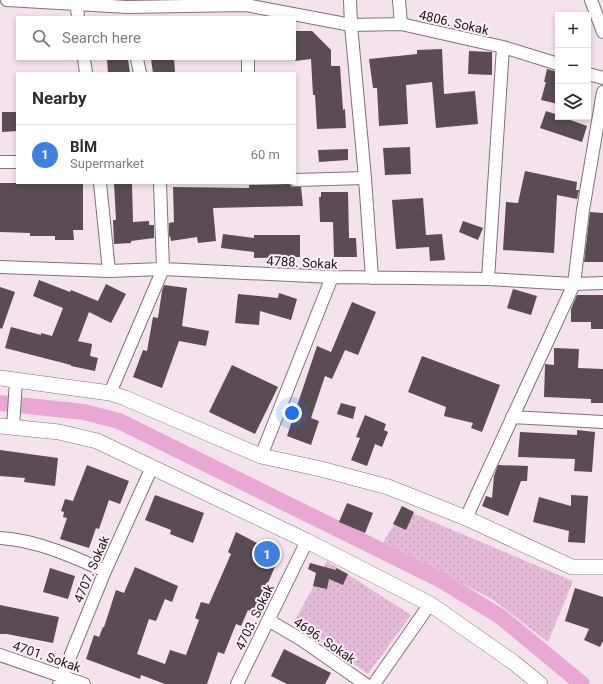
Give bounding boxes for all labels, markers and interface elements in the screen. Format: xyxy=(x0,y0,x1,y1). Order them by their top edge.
street label: 4806. Sokak xyxy=(417,7,491,38)
map controls xyxy=(555,12,591,120)
button: + xyxy=(555,12,591,48)
search box xyxy=(16,16,296,60)
icon: search xyxy=(30,27,52,49)
text: Search here xyxy=(62,29,141,47)
button: − xyxy=(555,48,591,84)
button: layers xyxy=(555,84,591,120)
text: Nearby xyxy=(32,88,87,108)
text: BİM xyxy=(70,138,97,156)
text: 1 xyxy=(41,147,49,162)
text: 60 m xyxy=(251,147,280,162)
text: Supermarket xyxy=(70,156,144,171)
street label: 4788. Sokak xyxy=(266,253,338,272)
your location xyxy=(282,403,302,423)
street label: 4707. Sokak xyxy=(71,533,112,605)
pin: 1 xyxy=(254,539,280,569)
street label: 4703. Sokak xyxy=(232,582,277,653)
street label: 4696. Sokak xyxy=(291,614,359,667)
street label: 4701. Sokak xyxy=(11,638,83,675)

